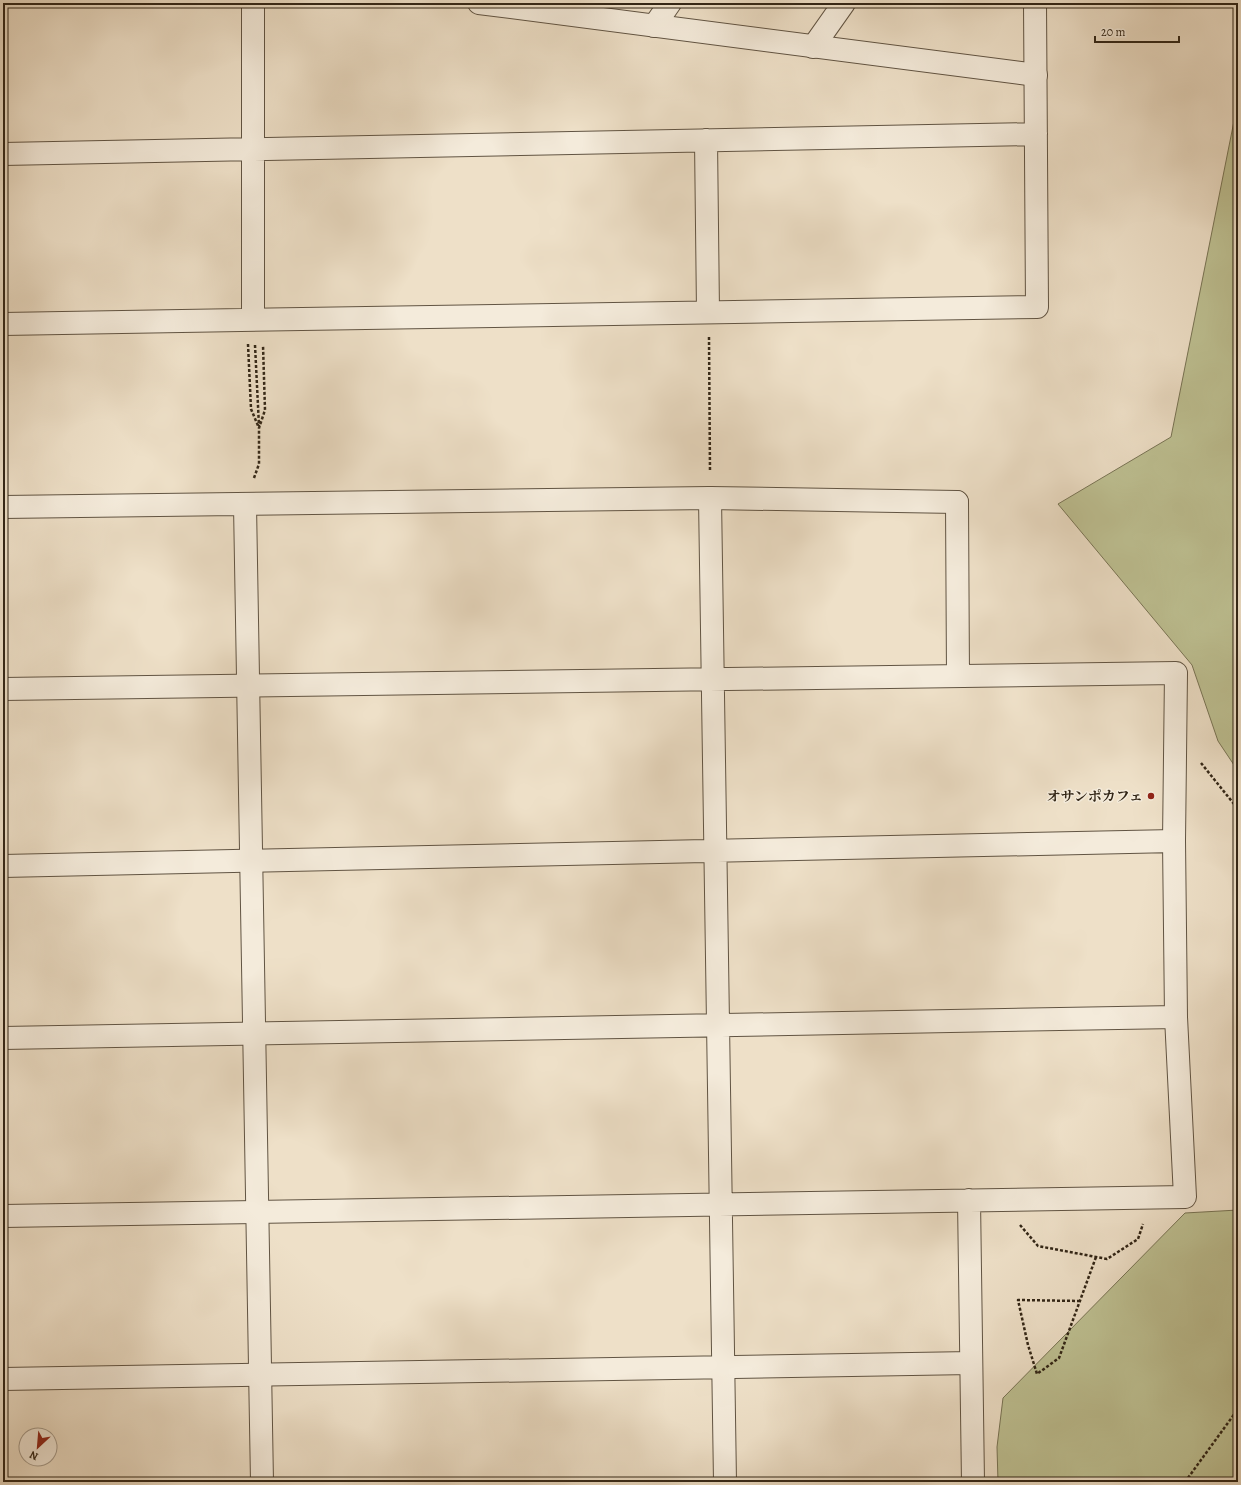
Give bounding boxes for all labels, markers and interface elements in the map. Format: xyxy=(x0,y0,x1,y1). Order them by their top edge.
scale bar xyxy=(1095,18,1179,44)
text: 20 m xyxy=(1101,24,1125,40)
place label: オサンポカフェ xyxy=(1046,787,1143,806)
marker: オサンポカフェ xyxy=(1146,791,1156,801)
north arrow xyxy=(18,1427,58,1467)
text: N xyxy=(27,1447,41,1464)

